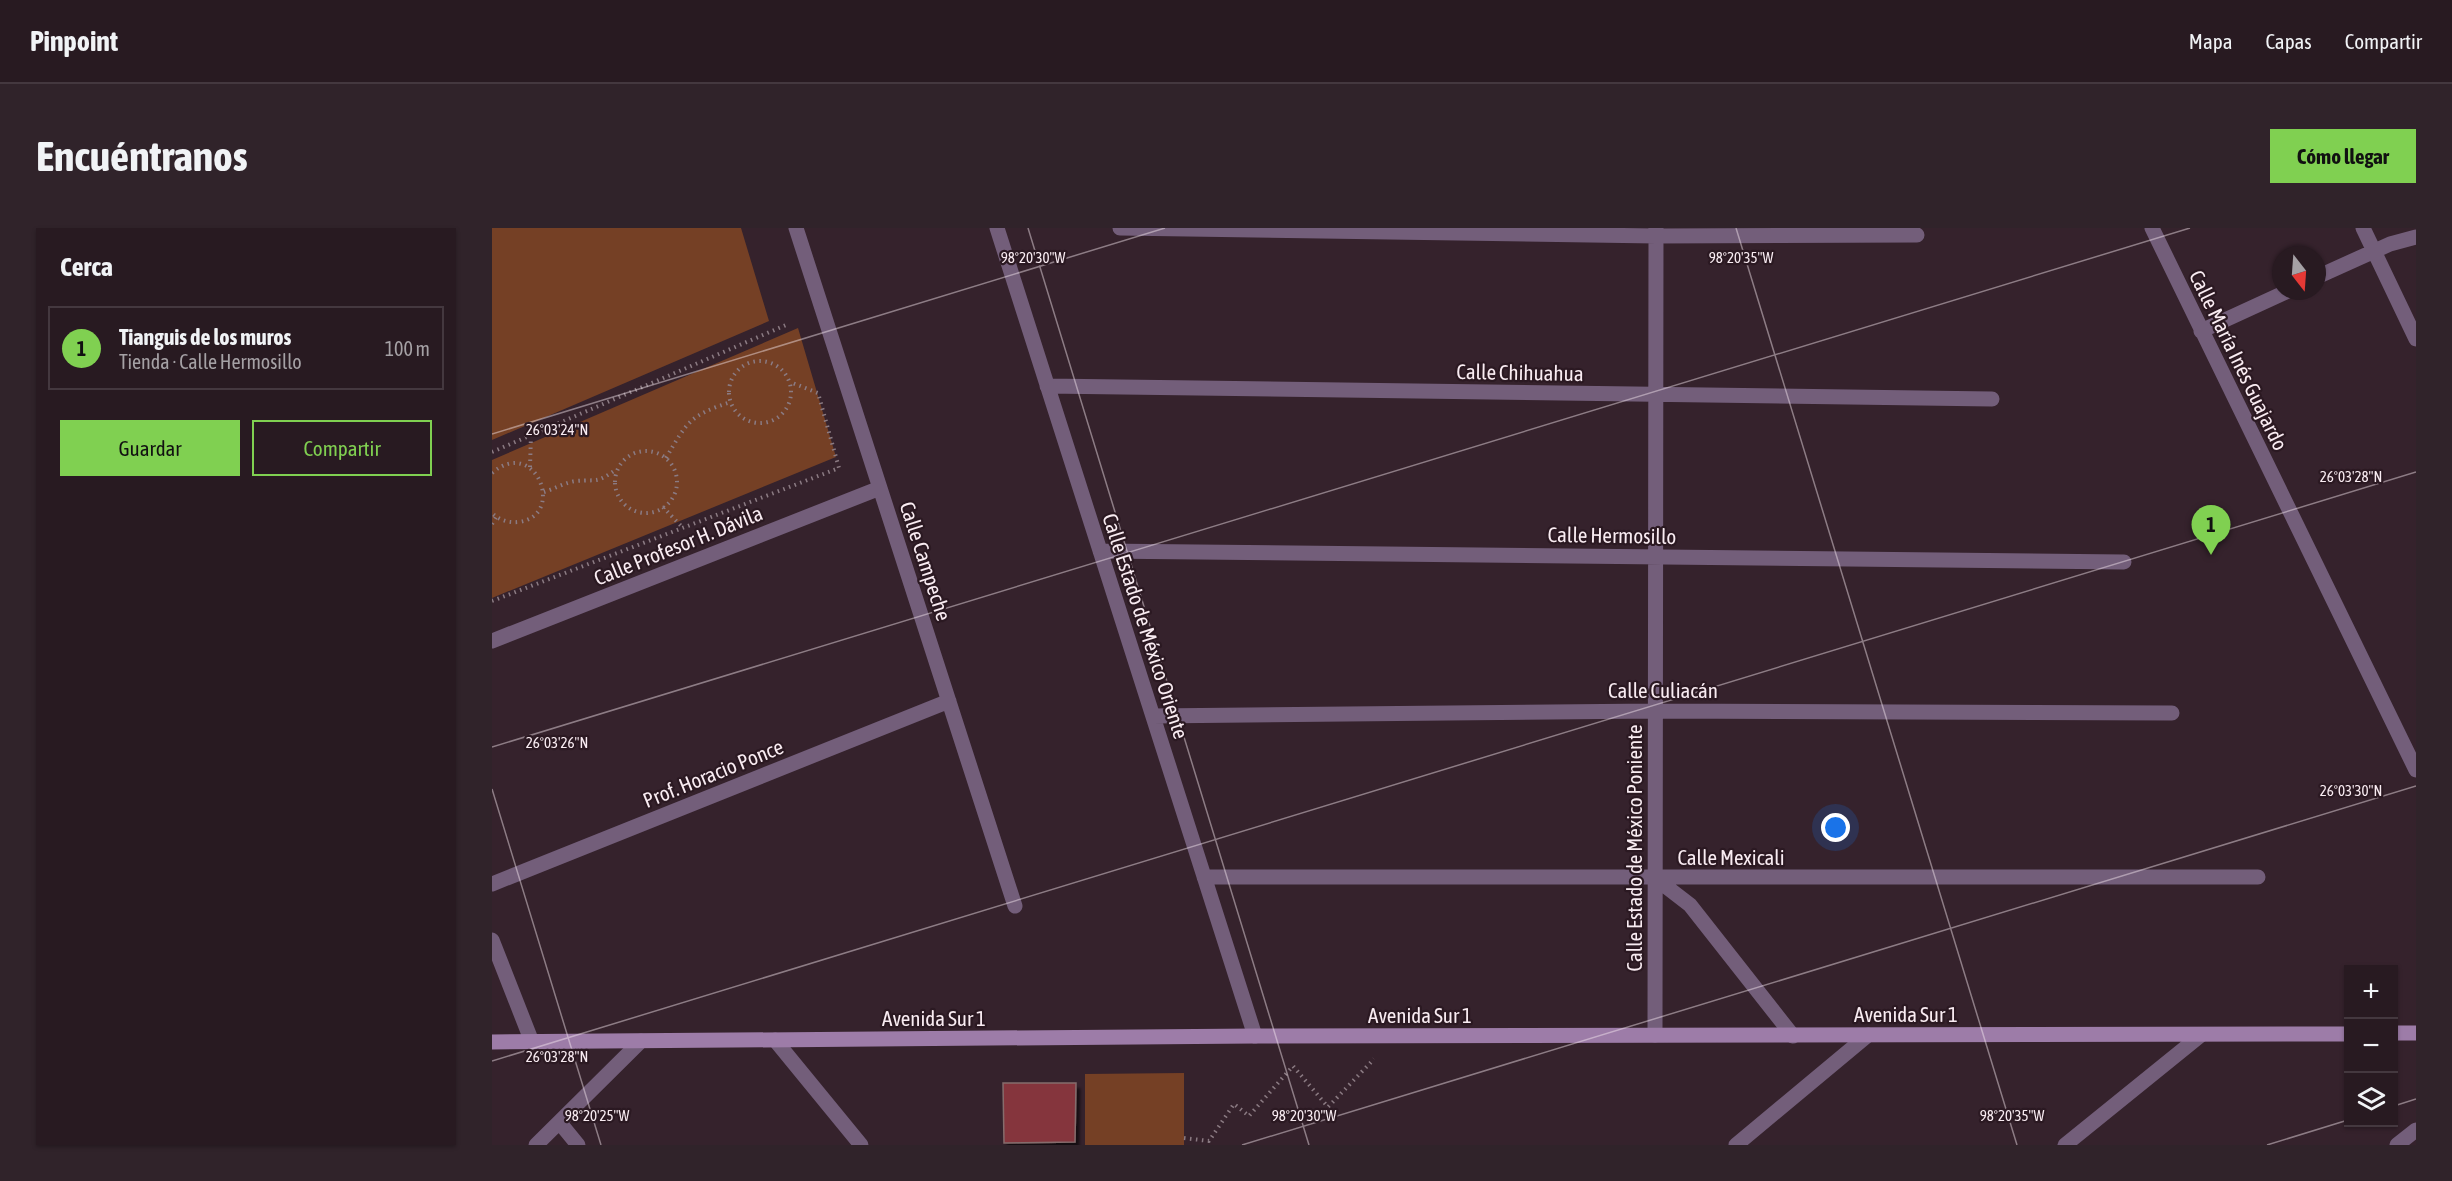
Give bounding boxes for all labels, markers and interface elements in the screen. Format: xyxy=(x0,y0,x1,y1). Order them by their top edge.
text: Pinpoint xyxy=(30,25,118,57)
text: Mapa xyxy=(2189,29,2232,53)
text: Capas xyxy=(2265,29,2312,53)
text: Compartir xyxy=(2345,29,2422,53)
button: Cómo llegar xyxy=(2270,129,2416,183)
text: Encuéntranos xyxy=(36,132,248,180)
north arrow xyxy=(2272,246,2326,300)
text: 98°20'30"W xyxy=(1001,249,1065,266)
text: 98°20'35"W xyxy=(1709,249,1773,266)
text: Cerca xyxy=(60,252,113,282)
street label: Calle María Inés Guajardo xyxy=(2185,266,2293,454)
text: Tianguis de los muros xyxy=(119,324,291,350)
text: 1 xyxy=(77,337,86,360)
text: 100 m xyxy=(385,337,430,360)
text: Tienda · Calle Hermosillo xyxy=(119,350,302,373)
street label: Calle Chihuahua xyxy=(1456,359,1584,385)
button: Guardar xyxy=(60,420,240,476)
button: Compartir xyxy=(252,420,432,476)
text: 26°03'24"N xyxy=(526,421,588,438)
text: 26°03'28"N xyxy=(2320,468,2382,485)
street label: Calle Campeche xyxy=(895,498,957,624)
street label: Calle Profesor H. Dávila xyxy=(590,500,766,590)
pin: 1 xyxy=(2192,506,2230,555)
street label: Calle Estado de México Oriente xyxy=(1098,510,1194,742)
street label: Calle Hermosillo xyxy=(1548,522,1676,548)
street label: Calle Culiacán xyxy=(1608,678,1718,702)
street label: Calle Estado de México Poniente xyxy=(1622,724,1646,972)
text: 26°03'26"N xyxy=(526,734,588,751)
street label: Prof. Horacio Ponce xyxy=(639,734,787,812)
text: 26°03'30"N xyxy=(2320,782,2382,799)
your location xyxy=(1821,813,1850,842)
street label: Calle Mexicali xyxy=(1677,845,1785,869)
map controls xyxy=(2344,965,2398,1127)
button: + xyxy=(2344,965,2398,1019)
street label: Avenida Sur 1 xyxy=(1854,1002,1958,1026)
street label: Avenida Sur 1 xyxy=(1368,1003,1472,1027)
street label: Avenida Sur 1 xyxy=(882,1006,986,1030)
button: − xyxy=(2344,1019,2398,1073)
text: 26°03'28"N xyxy=(526,1048,588,1065)
button: layers xyxy=(2344,1073,2398,1127)
text: 98°20'25"W xyxy=(565,1107,629,1124)
text: 98°20'30"W xyxy=(1272,1107,1336,1124)
text: 98°20'35"W xyxy=(1980,1107,2044,1124)

